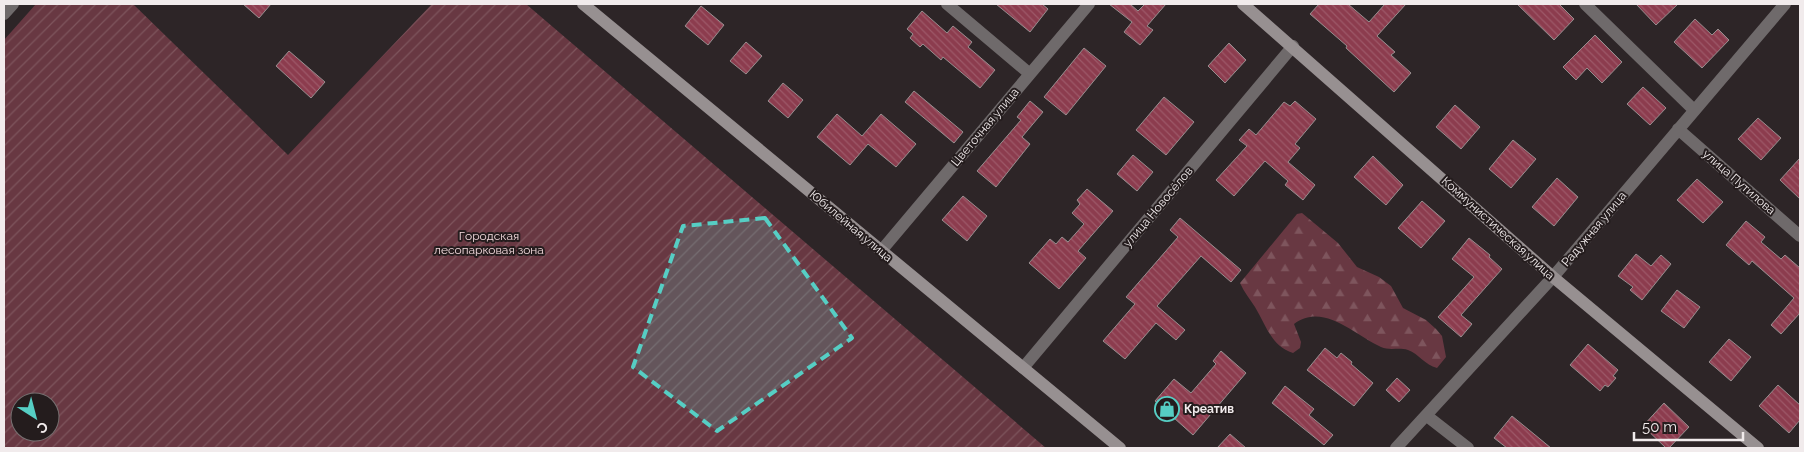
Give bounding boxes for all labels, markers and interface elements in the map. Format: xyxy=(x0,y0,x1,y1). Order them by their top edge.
street label: Цветочная улица xyxy=(948,85,1022,169)
street label: улица Путилова xyxy=(1700,147,1778,217)
street label: улица Новосёлов xyxy=(1120,164,1196,250)
street label: Коммунистическая улица xyxy=(1439,174,1557,282)
street label: Юбилейная улица xyxy=(807,187,895,265)
street label: Радужная улица xyxy=(1559,189,1629,269)
park label: Городская лесопарковая зона xyxy=(434,229,544,257)
north arrow xyxy=(10,392,60,442)
shop icon: Креатив xyxy=(1154,396,1180,422)
place label: Креатив xyxy=(1184,402,1234,416)
scale bar xyxy=(1634,410,1743,442)
text: С xyxy=(34,418,51,437)
text: 50 m xyxy=(1642,418,1677,436)

